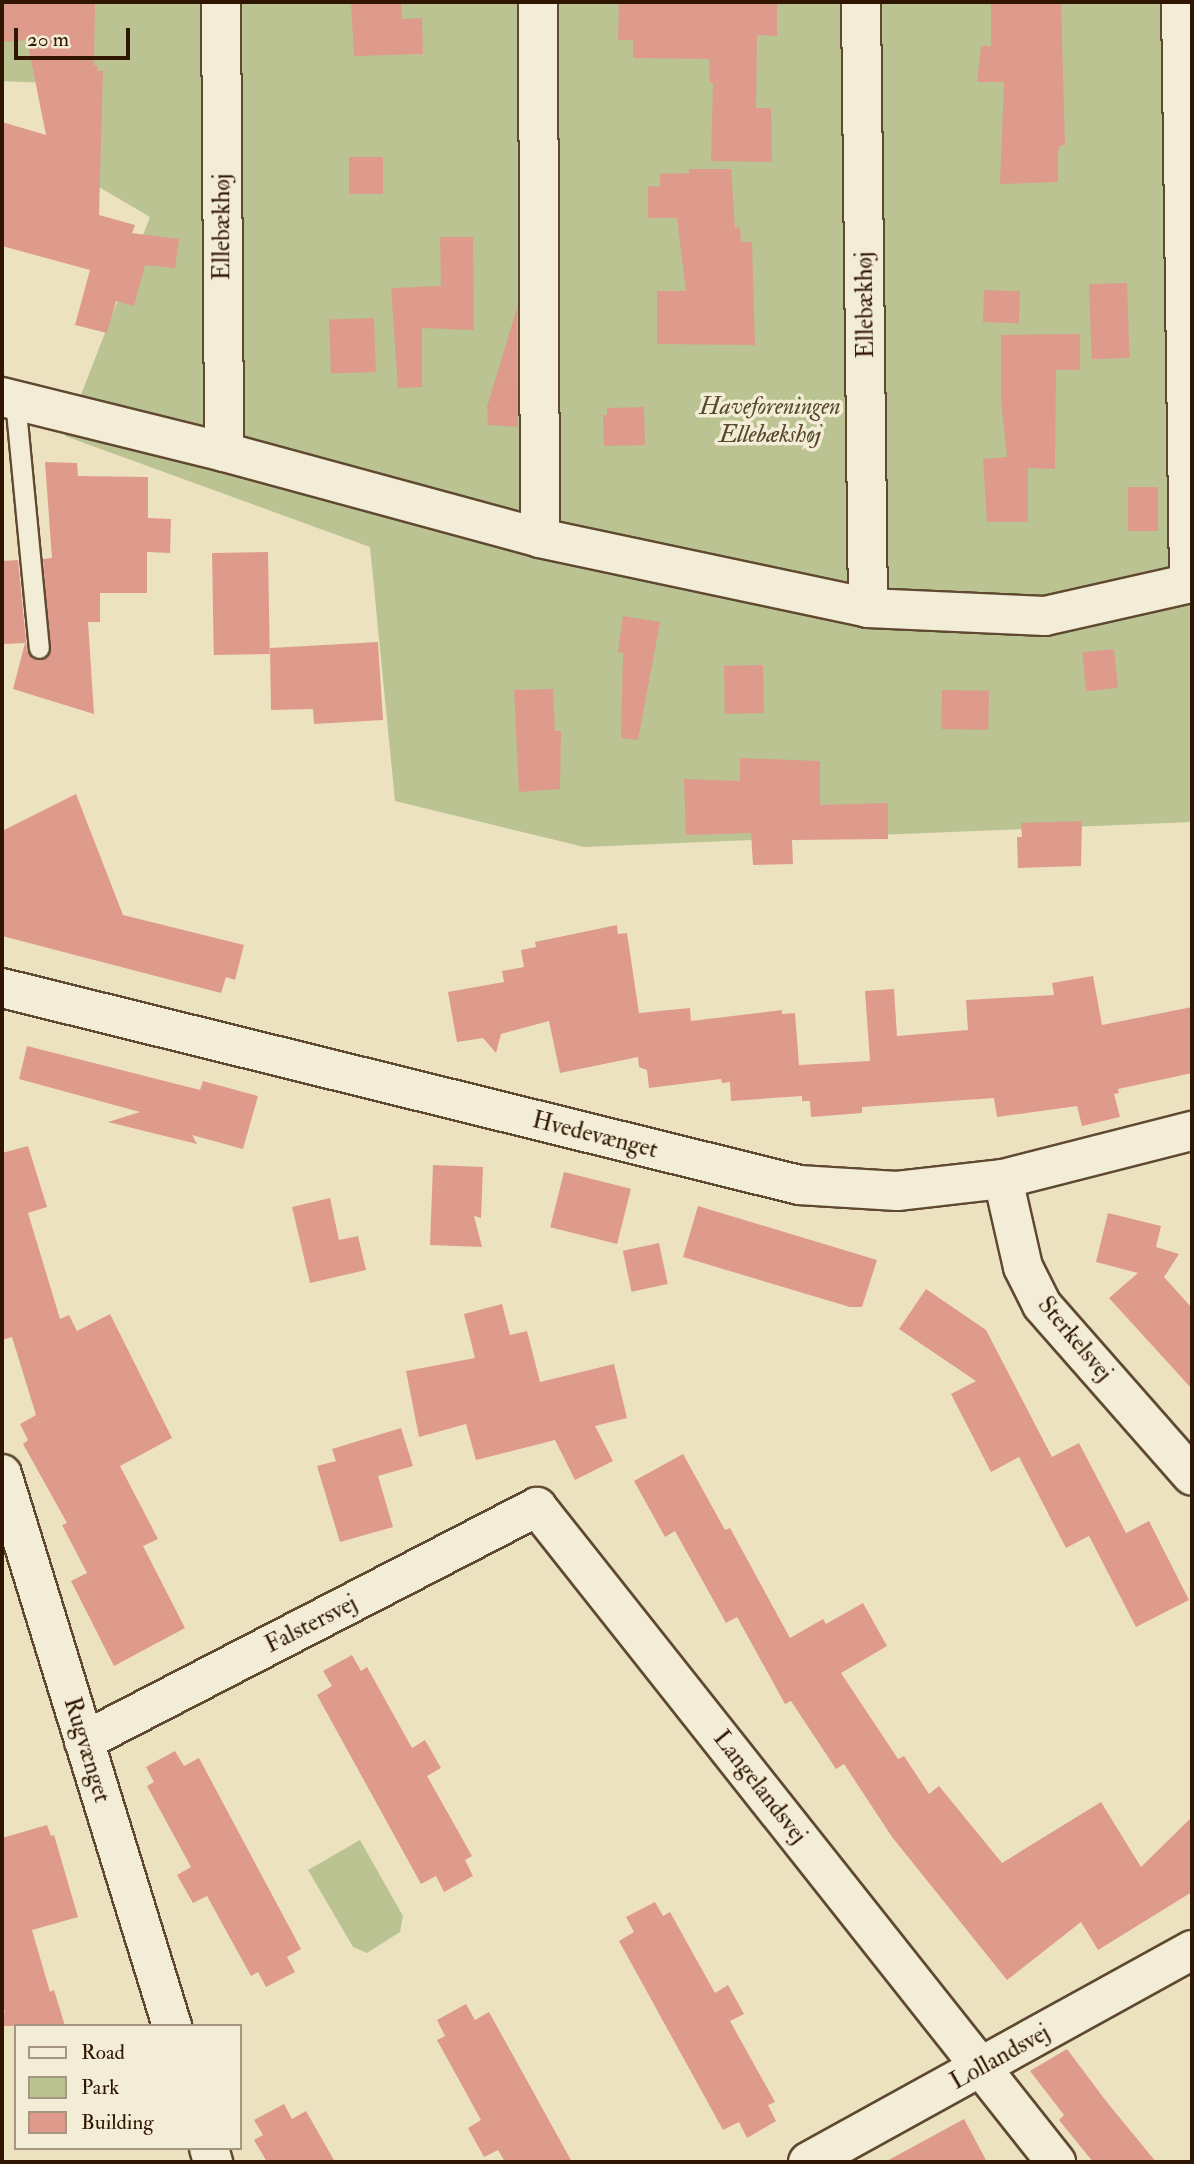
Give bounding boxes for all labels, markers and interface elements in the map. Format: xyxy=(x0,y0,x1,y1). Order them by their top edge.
scale bar xyxy=(18,14,133,58)
text: 20 m xyxy=(27,26,69,53)
street label: Ellebækhøj xyxy=(208,174,236,280)
street label: Ellebækhøj xyxy=(850,251,880,359)
park label: Haveforeningen Ellebækshøj xyxy=(699,393,841,449)
street label: Hvedevænget xyxy=(529,1106,661,1164)
street label: Sterkelsvej xyxy=(1031,1291,1119,1387)
street label: Falstersvej xyxy=(260,1589,362,1659)
street label: Rugvænget xyxy=(57,1694,117,1806)
street label: Langelandsvej xyxy=(707,1725,813,1849)
street label: Lollandsvej xyxy=(945,2018,1055,2096)
legend xyxy=(14,2024,242,2150)
text: Road xyxy=(81,2039,125,2066)
text: Park xyxy=(81,2074,119,2101)
text: Building xyxy=(81,2109,154,2136)

